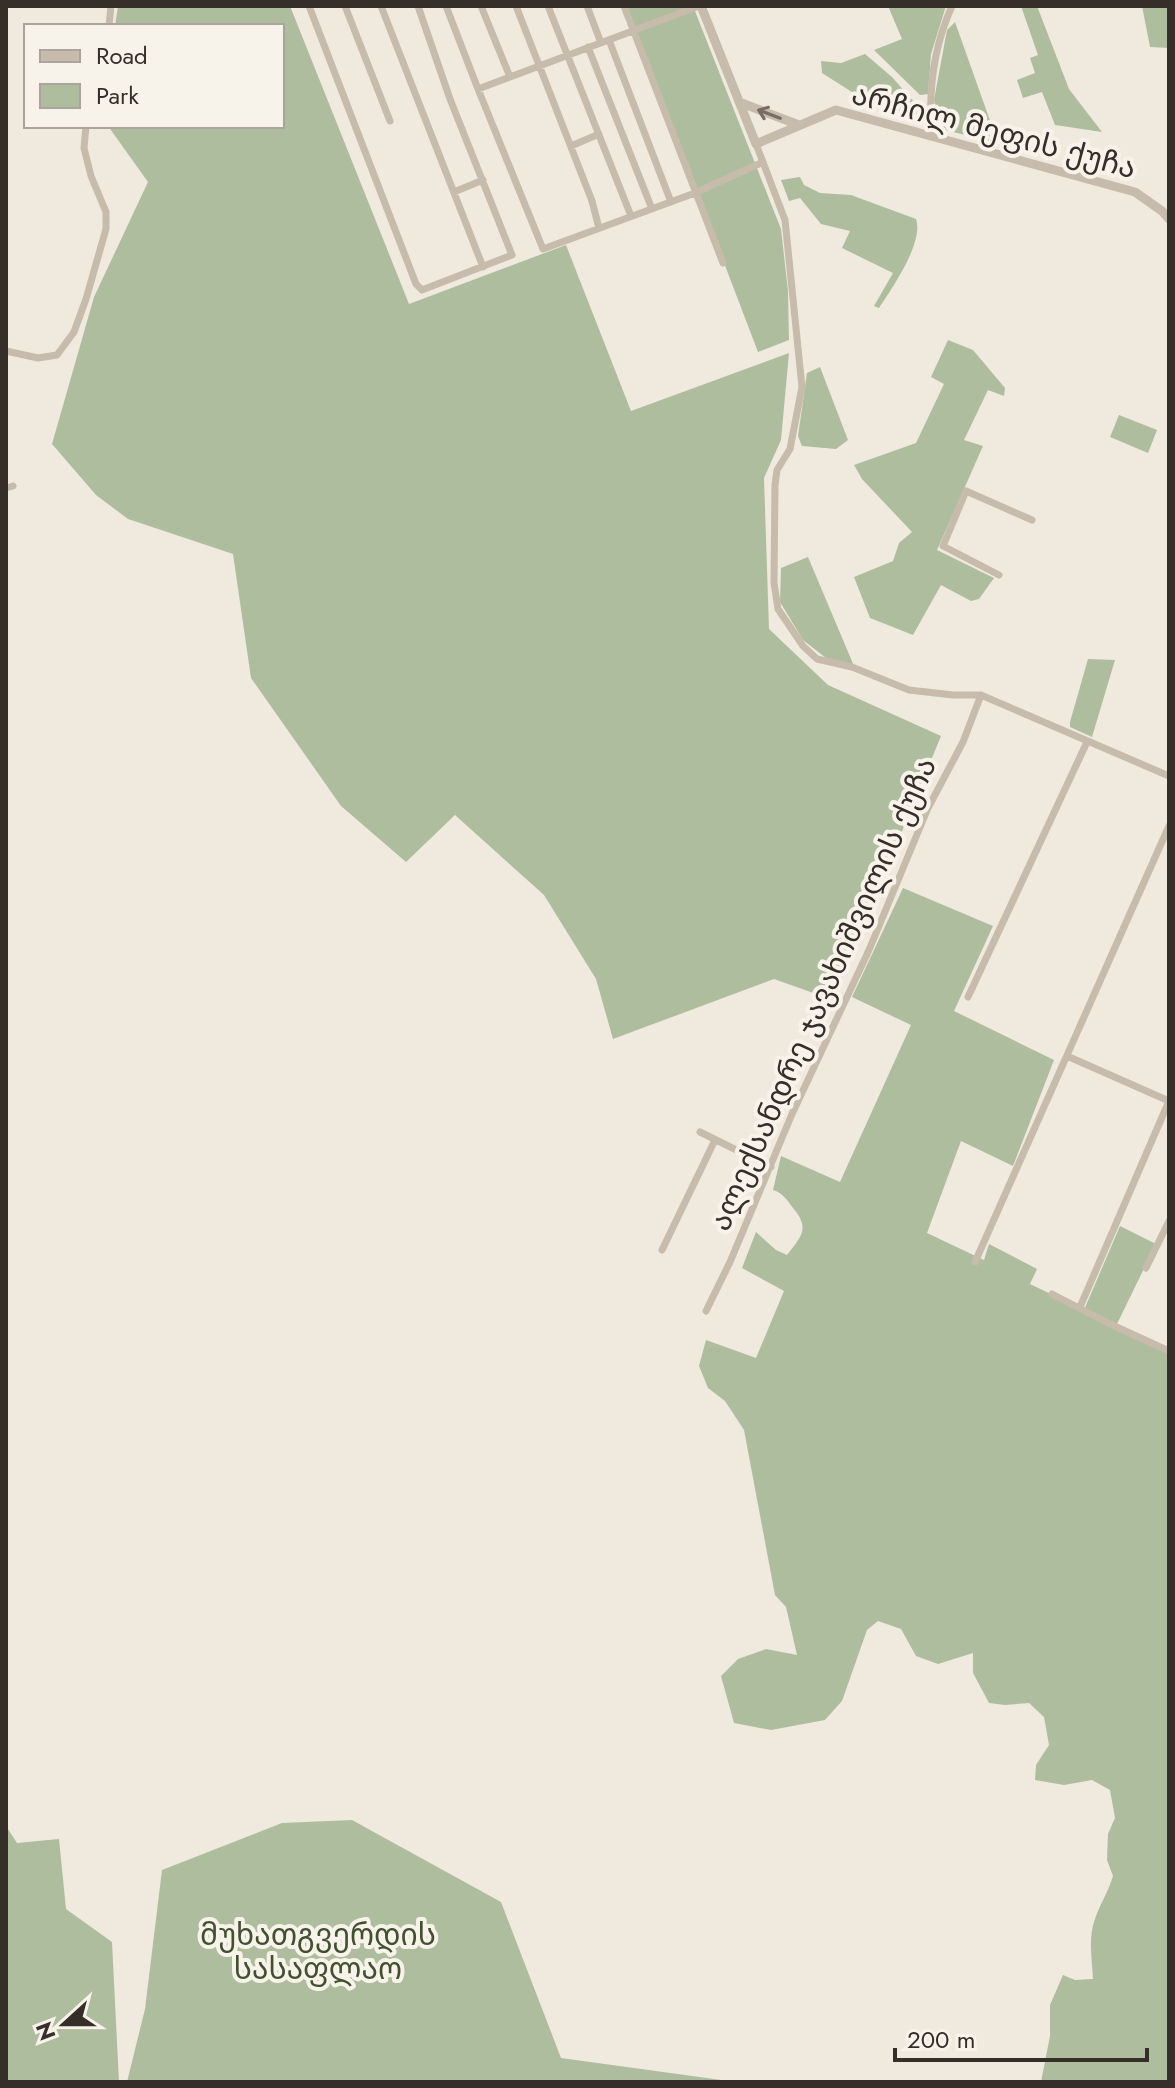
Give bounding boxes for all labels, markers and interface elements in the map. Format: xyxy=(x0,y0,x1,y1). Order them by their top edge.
legend xyxy=(24,24,284,128)
text: Road xyxy=(96,38,148,73)
street label: არჩილ მეფის ქუჩა xyxy=(847,72,1141,189)
text: Park xyxy=(96,78,139,113)
one-way arrow xyxy=(757,106,782,120)
street label: ალექსანდრე ჯავახიშვილის ქუჩა xyxy=(698,750,947,1237)
park label: მუხათგვერდის სასაფლაო xyxy=(200,1913,436,1990)
north arrow xyxy=(24,1984,104,2064)
scale bar xyxy=(895,2012,1147,2062)
text: N xyxy=(27,2017,63,2045)
text: 200 m xyxy=(907,2022,975,2057)

